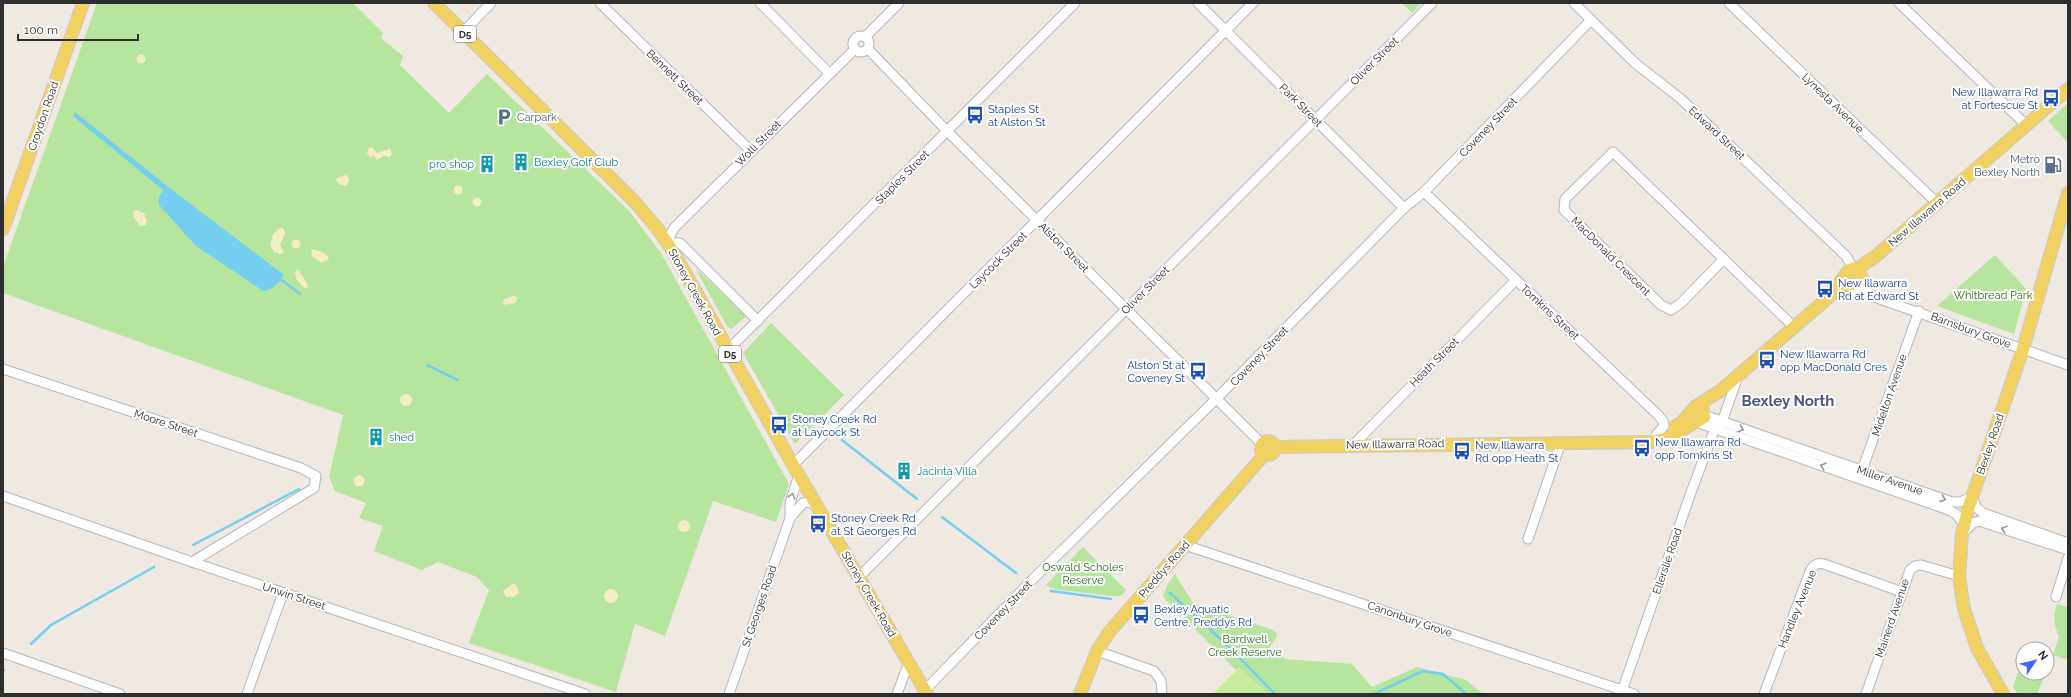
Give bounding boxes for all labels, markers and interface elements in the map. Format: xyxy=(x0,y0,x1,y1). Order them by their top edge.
scale bar xyxy=(18,16,138,42)
text: 100 m xyxy=(24,23,58,37)
road number: D5 xyxy=(454,26,476,42)
street label: Oliver Street xyxy=(1348,34,1401,88)
street label: Bennett Street xyxy=(644,47,706,108)
street label: Lynesta Avenue xyxy=(1799,71,1866,136)
street label: Croydon Road xyxy=(26,80,61,152)
street label: Park Street xyxy=(1276,81,1325,130)
place label: New Illawarra Rd at Fortescue St xyxy=(1952,86,2038,112)
bus stop icon: New Illawarra Rd at Fortescue St xyxy=(2041,88,2061,108)
street label: Coveney Street xyxy=(1457,95,1520,160)
place label: Staples St at Alston St xyxy=(988,103,1046,129)
street label: Edward Street xyxy=(1686,104,1748,163)
bus stop icon: Staples St at Alston St xyxy=(965,105,985,125)
parking icon: Carpark xyxy=(494,107,514,127)
place label: Carpark xyxy=(517,111,557,124)
street label: Wolli Street xyxy=(733,118,784,169)
street label: Staples Street xyxy=(873,147,932,207)
building icon: Bexley Golf Club xyxy=(511,152,531,172)
place label: Metro Bexley North xyxy=(1974,153,2040,179)
building icon: pro shop xyxy=(477,154,497,174)
fuel station icon: Metro Bexley North xyxy=(2043,155,2063,175)
place label: Bexley Golf Club xyxy=(534,156,619,169)
place label: pro shop xyxy=(429,158,474,171)
street label: New Illawarra Road xyxy=(1886,175,1969,250)
street label: MacDonald Crescent xyxy=(1568,214,1653,299)
street label: Alston Street xyxy=(1036,220,1092,275)
street label: Laycock Street xyxy=(967,229,1030,292)
street label: Stoney Creek Road xyxy=(665,247,724,338)
street label: Oliver Street xyxy=(1119,263,1172,317)
place label: New Illawarra Rd at Edward St xyxy=(1838,277,1919,303)
bus stop icon: New Illawarra Rd at Edward St xyxy=(1815,279,1835,299)
street label: Tomkins Street xyxy=(1518,282,1582,343)
park label: Whitbread Park xyxy=(1953,289,2033,302)
street label: Barnsbury Grove xyxy=(1929,310,2013,351)
street label: Coveney Street xyxy=(1228,324,1291,389)
street label: Heath Street xyxy=(1407,335,1462,390)
road number: D5 xyxy=(719,346,741,362)
place label: New Illawarra Rd opp MacDonald Cres xyxy=(1780,348,1887,374)
bus stop icon: New Illawarra Rd opp MacDonald Cres xyxy=(1757,350,1777,370)
street label: Midelton Avenue xyxy=(1869,352,1910,438)
place label: Alston St at Coveney St xyxy=(1127,359,1185,385)
bus stop icon: Alston St at Coveney St xyxy=(1188,361,1208,381)
district label: Bexley North xyxy=(1742,392,1834,410)
street label: Moore Street xyxy=(132,407,200,440)
street label: Bexley Road xyxy=(1974,412,2007,476)
place label: Stoney Creek Rd at Laycock St xyxy=(792,413,877,439)
bus stop icon: Stoney Creek Rd at Laycock St xyxy=(769,415,789,435)
one-way arrow xyxy=(1737,424,1744,432)
building icon: shed xyxy=(366,427,386,447)
place label: shed xyxy=(389,431,414,444)
place label: New Illawarra Rd opp Tomkins St xyxy=(1655,436,1741,462)
street label: New Illawarra Road xyxy=(1346,437,1444,452)
bus stop icon: New Illawarra Rd opp Tomkins St xyxy=(1632,438,1652,458)
place label: New Illawarra Rd opp Heath St xyxy=(1475,439,1558,465)
bus stop icon: New Illawarra Rd opp Heath St xyxy=(1452,441,1472,461)
building icon: Jacinta Villa xyxy=(894,461,914,481)
one-way arrow xyxy=(1819,462,1826,471)
street label: Miller Avenue xyxy=(1855,463,1925,498)
place label: Jacinta Villa xyxy=(917,465,977,478)
one-way arrow xyxy=(787,493,796,500)
one-way arrow xyxy=(1939,494,1946,502)
place label: Stoney Creek Rd at St Georges Rd xyxy=(831,512,916,538)
bus stop icon: Stoney Creek Rd at St Georges Rd xyxy=(808,514,828,534)
one-way arrow xyxy=(2001,525,2008,534)
street label: Ellerslie Road xyxy=(1650,526,1685,596)
street label: Preddys Road xyxy=(1136,538,1193,600)
street label: Stoney Creek Road xyxy=(839,549,899,640)
park label: Oswald Scholes Reserve xyxy=(1042,561,1124,587)
street label: St Georges Road xyxy=(739,564,780,649)
street label: Handley Avenue xyxy=(1776,568,1819,650)
street label: Mainerd Avenue xyxy=(1873,577,1912,659)
street label: Coveney Street xyxy=(972,578,1035,643)
street label: Unwin Street xyxy=(261,580,327,613)
street label: Canonbury Grove xyxy=(1366,599,1454,640)
place label: Bexley Aquatic Centre, Preddys Rd xyxy=(1154,603,1252,629)
bus stop icon: Bexley Aquatic Centre, Preddys Rd xyxy=(1131,605,1151,625)
park label: Bardwell Creek Reserve xyxy=(1208,633,1283,659)
north arrow xyxy=(2015,641,2055,681)
text: N xyxy=(2035,648,2051,663)

